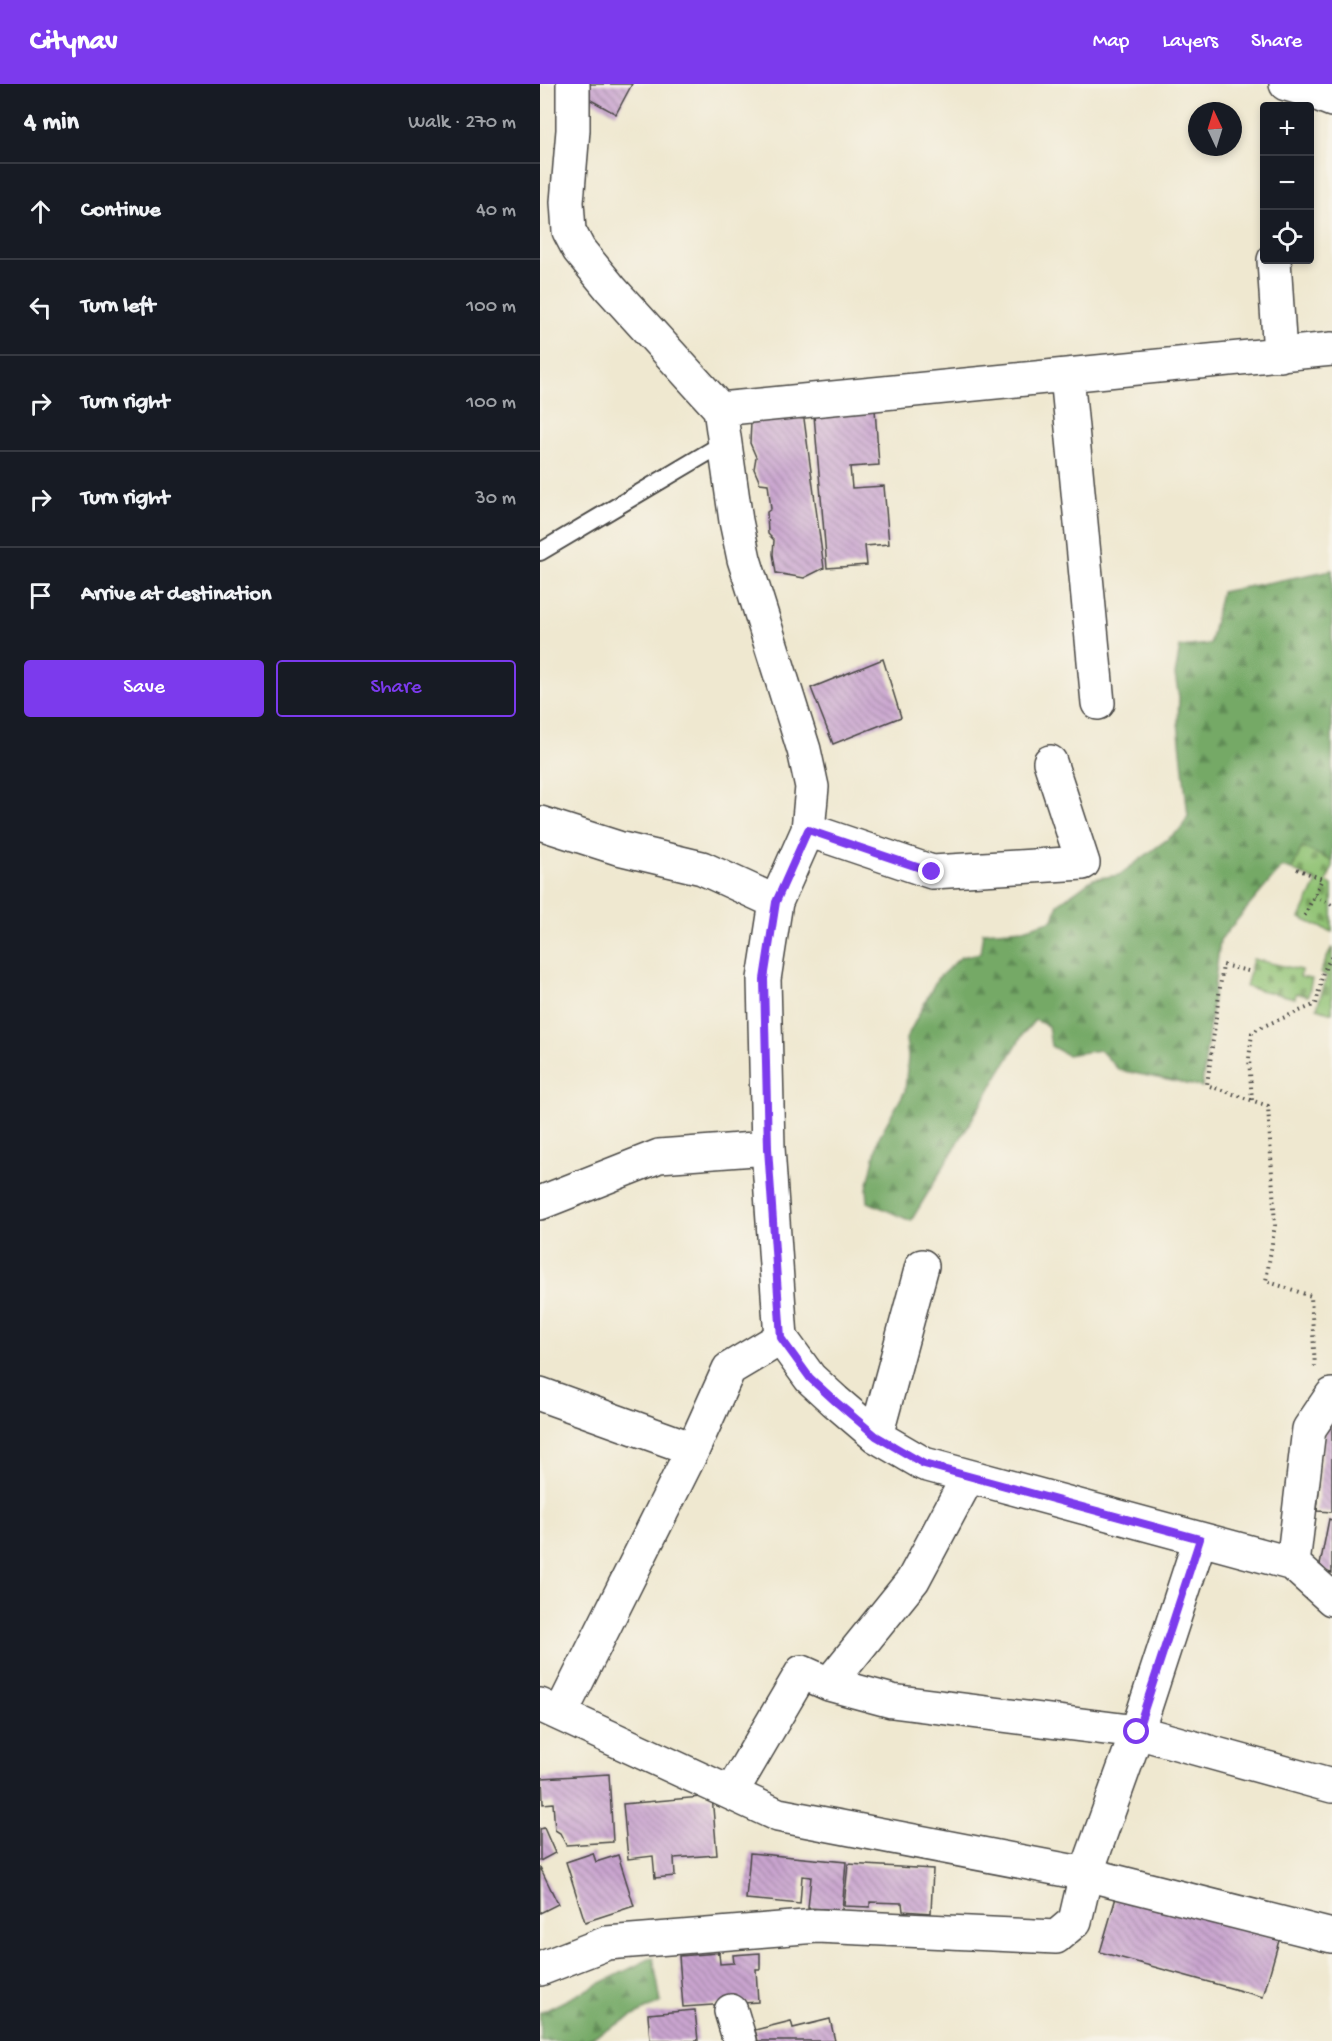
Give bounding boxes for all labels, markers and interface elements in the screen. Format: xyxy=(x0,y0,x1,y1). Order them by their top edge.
text: Citynav xyxy=(30,26,118,59)
text: Map xyxy=(1093,30,1129,55)
text: Layers xyxy=(1162,30,1218,55)
text: Share xyxy=(1251,30,1302,55)
north arrow xyxy=(1188,102,1242,156)
map controls xyxy=(1260,102,1314,264)
button: + xyxy=(1260,102,1314,156)
text: 4 min xyxy=(24,108,79,139)
text: Walk · 270 m xyxy=(408,112,516,135)
button: − xyxy=(1260,156,1314,210)
icon: ahead xyxy=(24,195,57,228)
text: Continue xyxy=(81,198,161,224)
text: 40 m xyxy=(476,200,516,223)
button: locate xyxy=(1260,210,1314,264)
icon: left xyxy=(24,291,57,324)
text: Turn left xyxy=(81,294,155,320)
text: 100 m xyxy=(466,296,516,319)
icon: right xyxy=(24,387,57,420)
text: Turn right xyxy=(81,390,169,416)
text: 100 m xyxy=(466,392,516,415)
icon: right xyxy=(24,483,57,516)
text: Turn right xyxy=(81,486,169,512)
text: 30 m xyxy=(475,488,516,511)
icon: arrive xyxy=(24,579,57,612)
text: Arrive at destination xyxy=(81,582,271,608)
button: Save xyxy=(24,660,264,717)
button: Share xyxy=(276,660,516,717)
route end xyxy=(918,858,944,884)
route start xyxy=(1123,1718,1149,1744)

